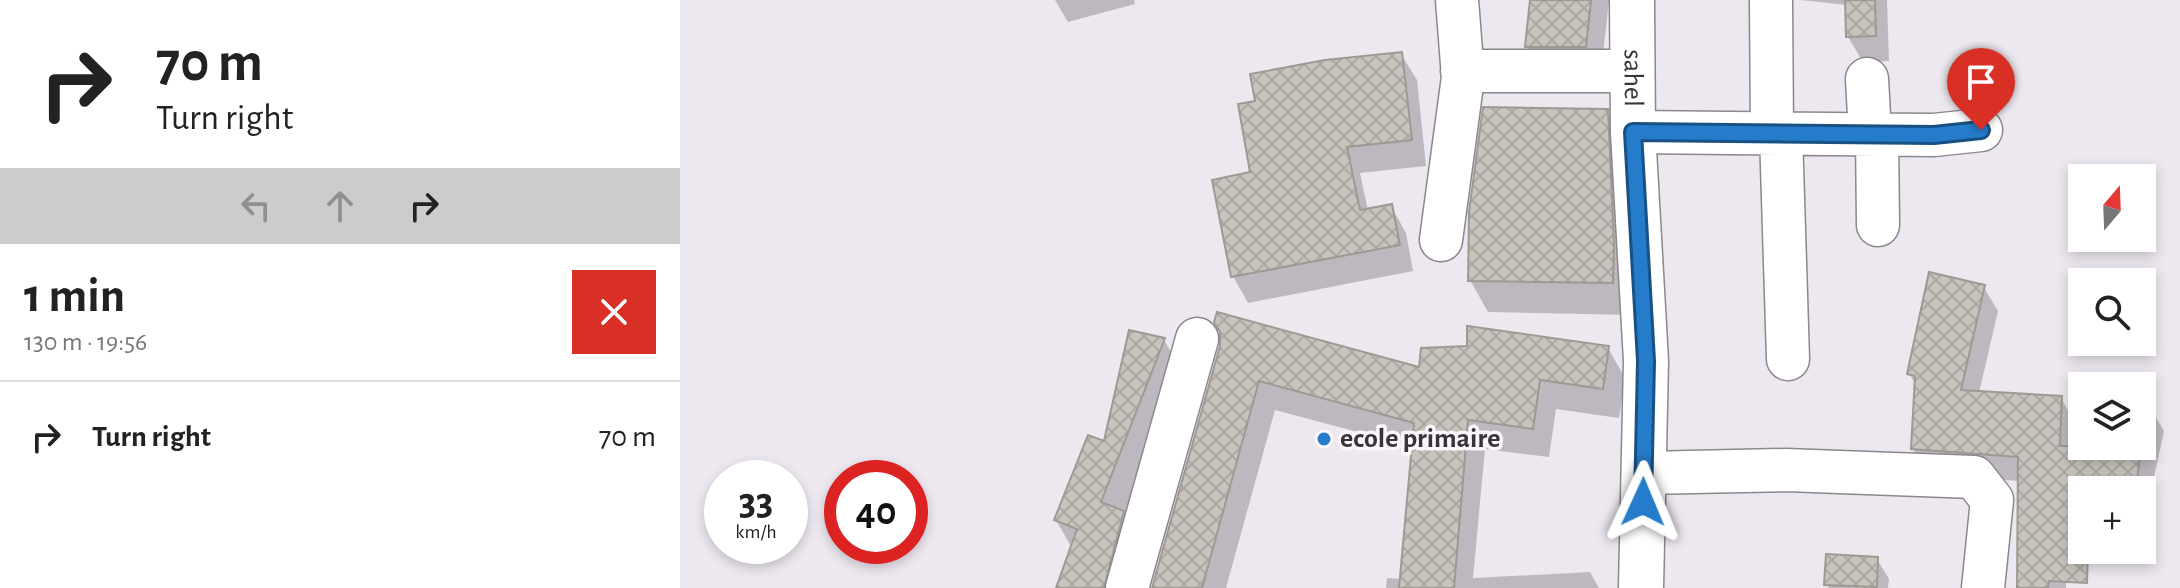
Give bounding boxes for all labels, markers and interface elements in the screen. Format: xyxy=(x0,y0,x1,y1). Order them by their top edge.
icon: right xyxy=(24,32,128,136)
text: 70 m xyxy=(156,35,263,91)
pin xyxy=(1947,48,2015,130)
street label: sahel xyxy=(1618,49,1647,107)
icon: arrive xyxy=(1959,60,2003,104)
text: Turn right xyxy=(156,100,293,136)
north arrow xyxy=(2068,164,2156,252)
map controls xyxy=(2068,164,2156,564)
icon: left xyxy=(234,184,278,228)
icon: ahead xyxy=(318,184,362,228)
icon: right xyxy=(402,184,446,228)
button: search xyxy=(2068,268,2156,356)
button: close xyxy=(572,270,656,354)
text: 1 min xyxy=(24,273,125,321)
text: 130 m · 19:56 xyxy=(24,329,147,355)
button: layers xyxy=(2068,372,2156,460)
icon: right xyxy=(24,415,68,459)
text: Turn right xyxy=(92,422,211,452)
text: 70 m xyxy=(599,422,656,452)
place label: ecole primaire xyxy=(1340,425,1500,453)
marker: ecole primaire xyxy=(1315,430,1333,448)
speed limit sign: 40 xyxy=(824,460,928,564)
position arrow xyxy=(1601,460,1685,544)
button: + xyxy=(2068,476,2156,564)
text: 33 xyxy=(739,482,773,522)
text: km/h xyxy=(735,522,777,542)

